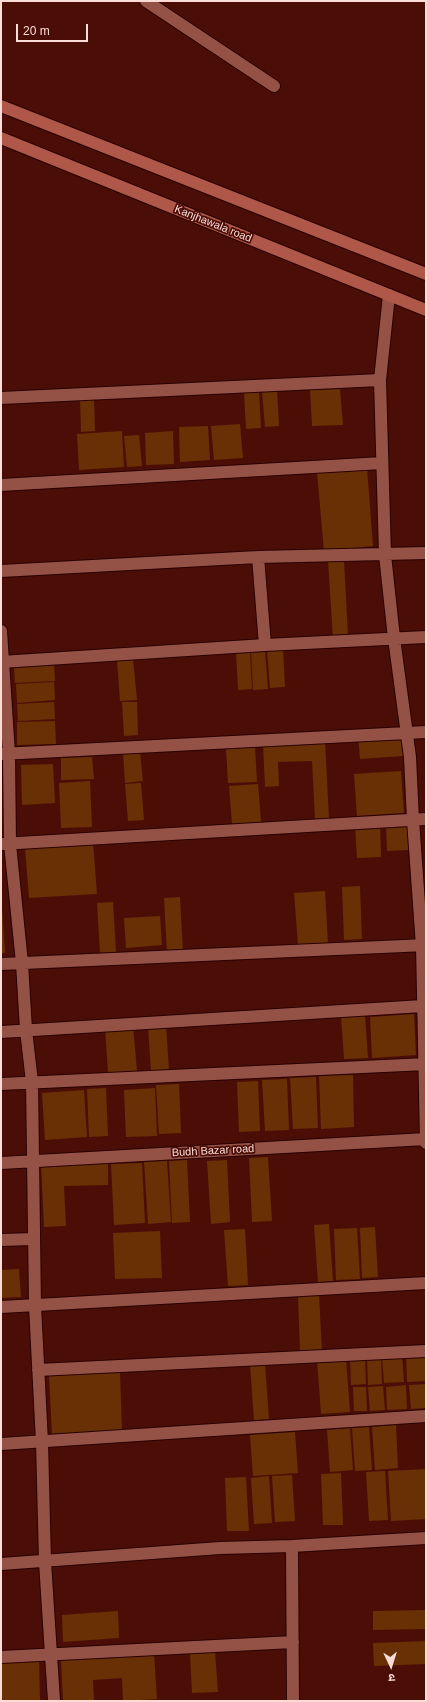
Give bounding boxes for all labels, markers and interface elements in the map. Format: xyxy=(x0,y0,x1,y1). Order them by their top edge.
scale bar xyxy=(18,16,90,42)
text: 20 m xyxy=(23,24,50,38)
street label: Kanjhawala road xyxy=(173,203,253,245)
street label: Budh Bazar road xyxy=(171,1142,255,1160)
north arrow xyxy=(371,1646,411,1686)
text: उ xyxy=(388,1672,395,1684)

